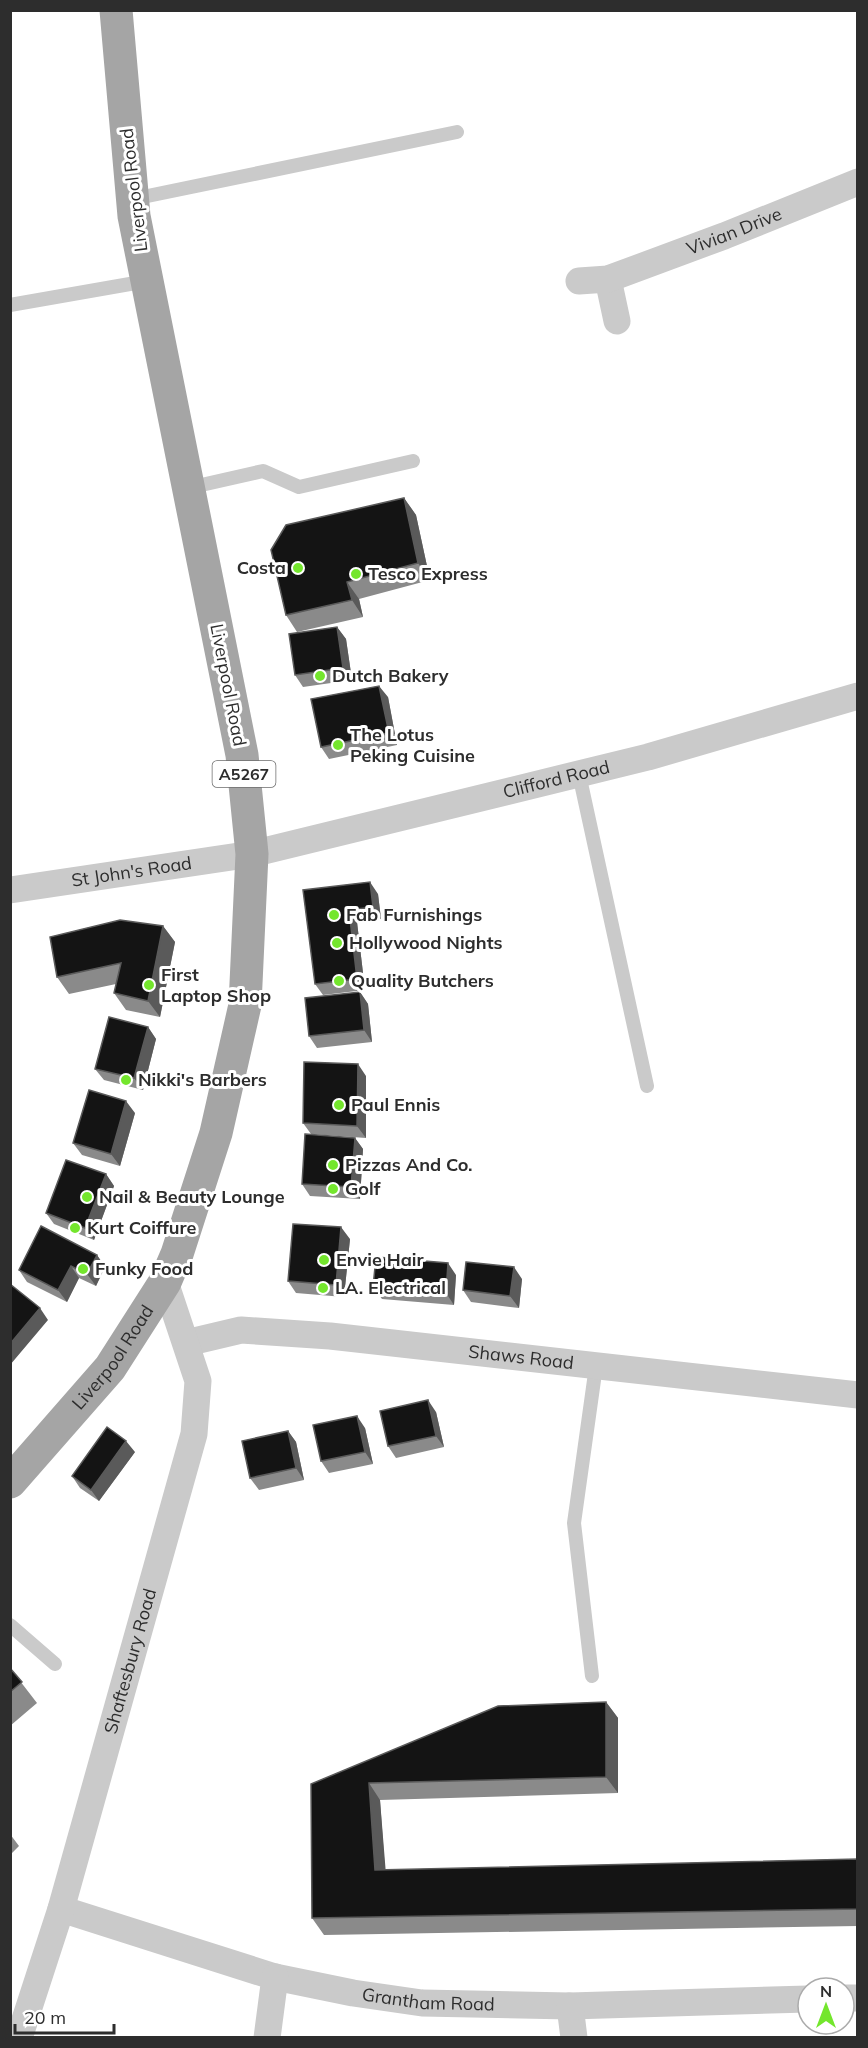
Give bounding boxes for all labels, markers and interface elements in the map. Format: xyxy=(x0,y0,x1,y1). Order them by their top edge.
street label: Liverpool Road xyxy=(115,127,152,253)
street label: Vivian Drive xyxy=(683,202,785,260)
place label: Costa xyxy=(237,556,286,579)
marker: Costa xyxy=(291,561,305,575)
place label: Tesco Express xyxy=(368,562,488,585)
marker: Tesco Express xyxy=(349,567,363,581)
street label: Liverpool Road xyxy=(205,622,252,748)
place label: Dutch Bakery xyxy=(332,664,449,687)
marker: Dutch Bakery xyxy=(313,669,327,683)
place label: The Lotus Peking Cuisine xyxy=(350,723,475,767)
marker: The Lotus Peking Cuisine xyxy=(331,738,345,752)
street label: Clifford Road xyxy=(501,755,612,803)
road number: A5267 xyxy=(212,761,276,787)
street label: St John's Road xyxy=(70,851,193,892)
place label: Fab Furnishings xyxy=(346,903,482,926)
marker: Fab Furnishings xyxy=(327,908,341,922)
place label: Hollywood Nights xyxy=(349,931,503,954)
marker: Hollywood Nights xyxy=(330,936,344,950)
place label: First Laptop Shop xyxy=(161,963,271,1007)
place label: Quality Butchers xyxy=(351,969,494,992)
marker: Quality Butchers xyxy=(332,974,346,988)
marker: First Laptop Shop xyxy=(142,978,156,992)
place label: Nikki's Barbers xyxy=(138,1068,267,1091)
marker: Nikki's Barbers xyxy=(119,1073,133,1087)
place label: Paul Ennis xyxy=(351,1093,440,1116)
marker: Paul Ennis xyxy=(332,1098,346,1112)
place label: Pizzas And Co. xyxy=(345,1153,473,1176)
marker: Pizzas And Co. xyxy=(326,1158,340,1172)
place label: Golf xyxy=(345,1177,381,1200)
marker: Golf xyxy=(326,1182,340,1196)
place label: Nail & Beauty Lounge xyxy=(99,1185,285,1208)
marker: Nail & Beauty Lounge xyxy=(80,1190,94,1204)
place label: Kurt Coiffure xyxy=(87,1216,196,1239)
marker: Kurt Coiffure xyxy=(68,1221,82,1235)
place label: Envie Hair xyxy=(336,1248,425,1271)
marker: Envie Hair xyxy=(317,1253,331,1267)
place label: Funky Food xyxy=(95,1257,193,1280)
marker: Funky Food xyxy=(76,1262,90,1276)
place label: LA. Electrical xyxy=(335,1276,446,1299)
marker: LA. Electrical xyxy=(316,1281,330,1295)
street label: Liverpool Road xyxy=(67,1300,158,1414)
street label: Shaws Road xyxy=(467,1340,575,1374)
street label: Shaftesbury Road xyxy=(99,1586,161,1736)
north arrow xyxy=(796,1976,856,2036)
text: N xyxy=(820,1981,832,2001)
street label: Grantham Road xyxy=(360,1982,495,2015)
scale bar xyxy=(15,1997,114,2035)
text: 20 m xyxy=(24,2006,66,2029)

